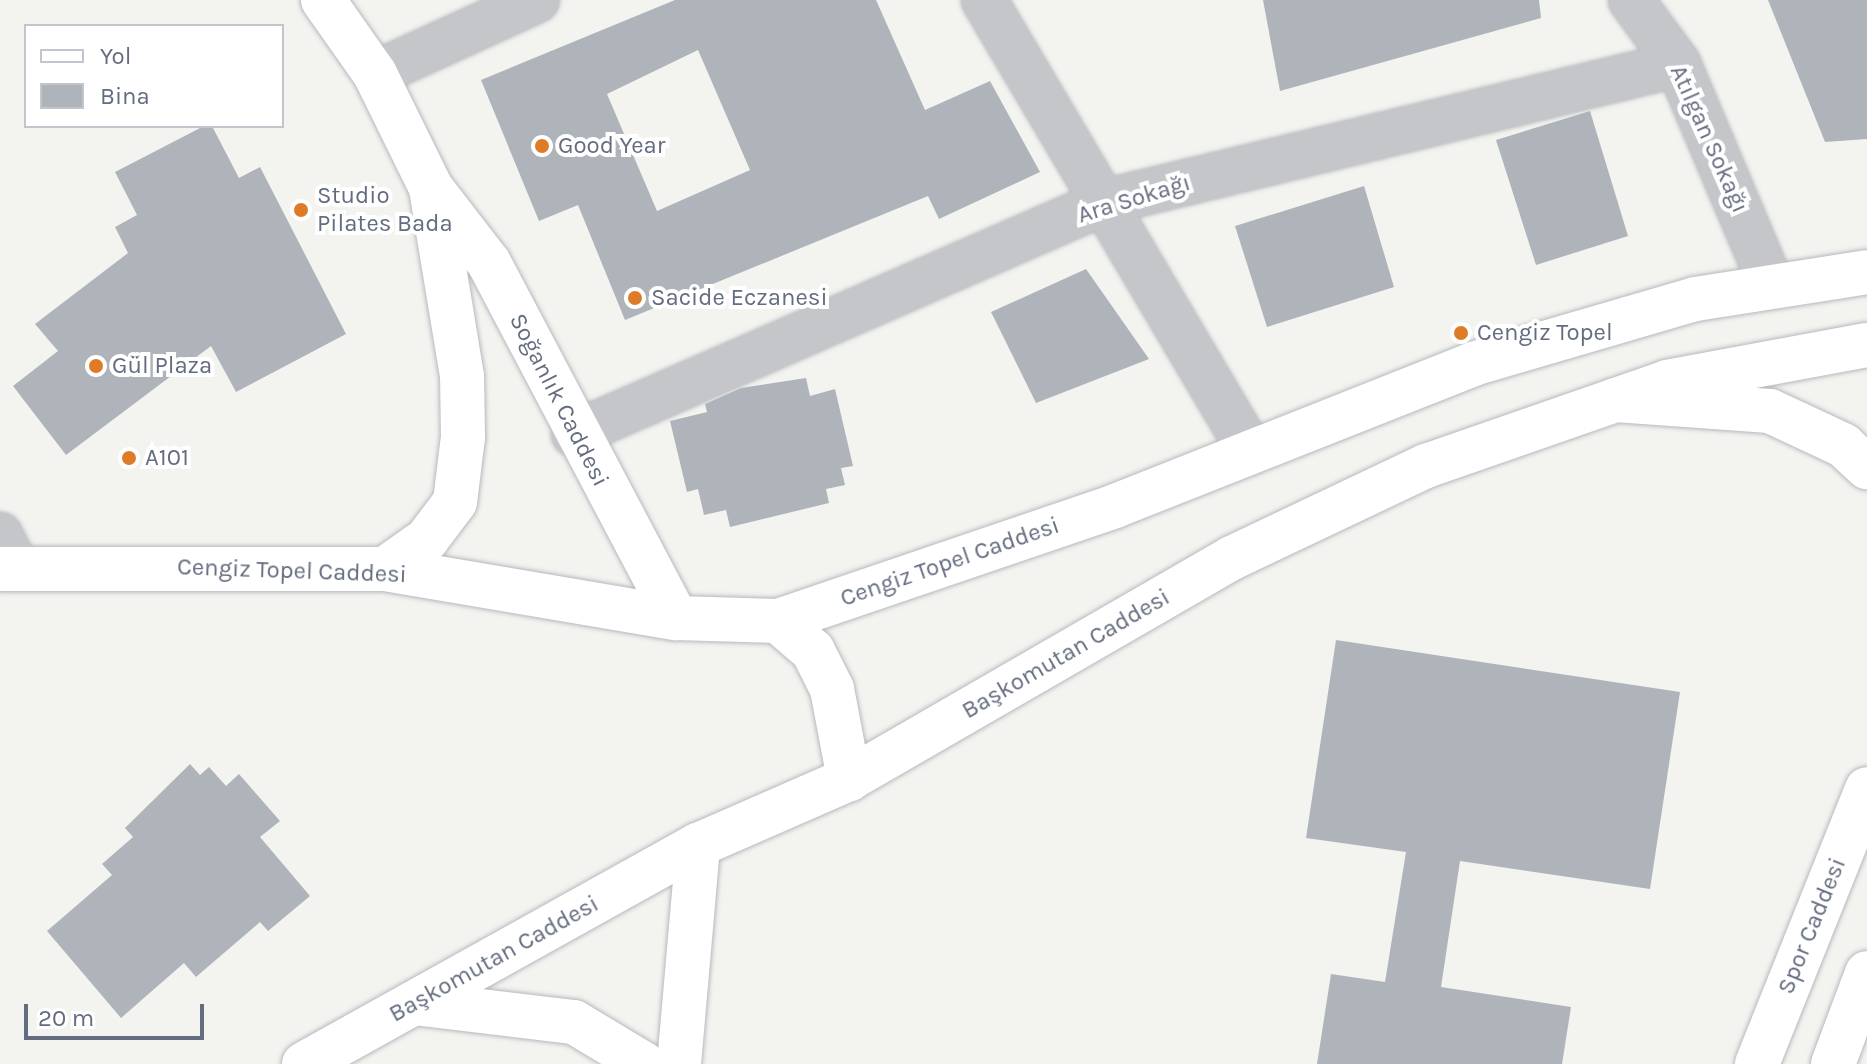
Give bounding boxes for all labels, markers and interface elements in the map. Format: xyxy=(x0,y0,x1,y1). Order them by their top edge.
legend xyxy=(24,24,284,128)
text: Yol xyxy=(100,42,131,70)
street label: Atılgan Sokağı xyxy=(1664,61,1754,217)
text: Bina xyxy=(100,82,150,110)
place label: Good Year xyxy=(558,132,665,160)
marker: Good Year xyxy=(533,137,551,155)
street label: Ara Sokağı xyxy=(1074,168,1194,230)
place label: Studio Pilates Bada xyxy=(317,182,453,238)
marker: Studio Pilates Bada xyxy=(292,201,310,219)
place label: Sacide Eczanesi xyxy=(651,284,828,312)
marker: Sacide Eczanesi xyxy=(626,289,644,307)
street label: Soğanlık Caddesi xyxy=(503,309,615,491)
place label: Cengiz Topel xyxy=(1477,319,1613,347)
marker: Cengiz Topel xyxy=(1452,324,1470,342)
place label: Gül Plaza xyxy=(112,352,212,380)
marker: Gül Plaza xyxy=(87,357,105,375)
place label: A101 xyxy=(145,444,189,472)
marker: A101 xyxy=(120,449,138,467)
street label: Cengiz Topel Caddesi xyxy=(837,511,1063,613)
street label: Cengiz Topel Caddesi xyxy=(177,553,407,589)
street label: Başkomutan Caddesi xyxy=(957,583,1175,725)
street label: Spor Caddesi xyxy=(1772,854,1852,998)
street label: Başkomutan Caddesi xyxy=(384,889,604,1029)
scale bar xyxy=(28,988,208,1038)
text: 20 m xyxy=(38,1004,94,1032)

